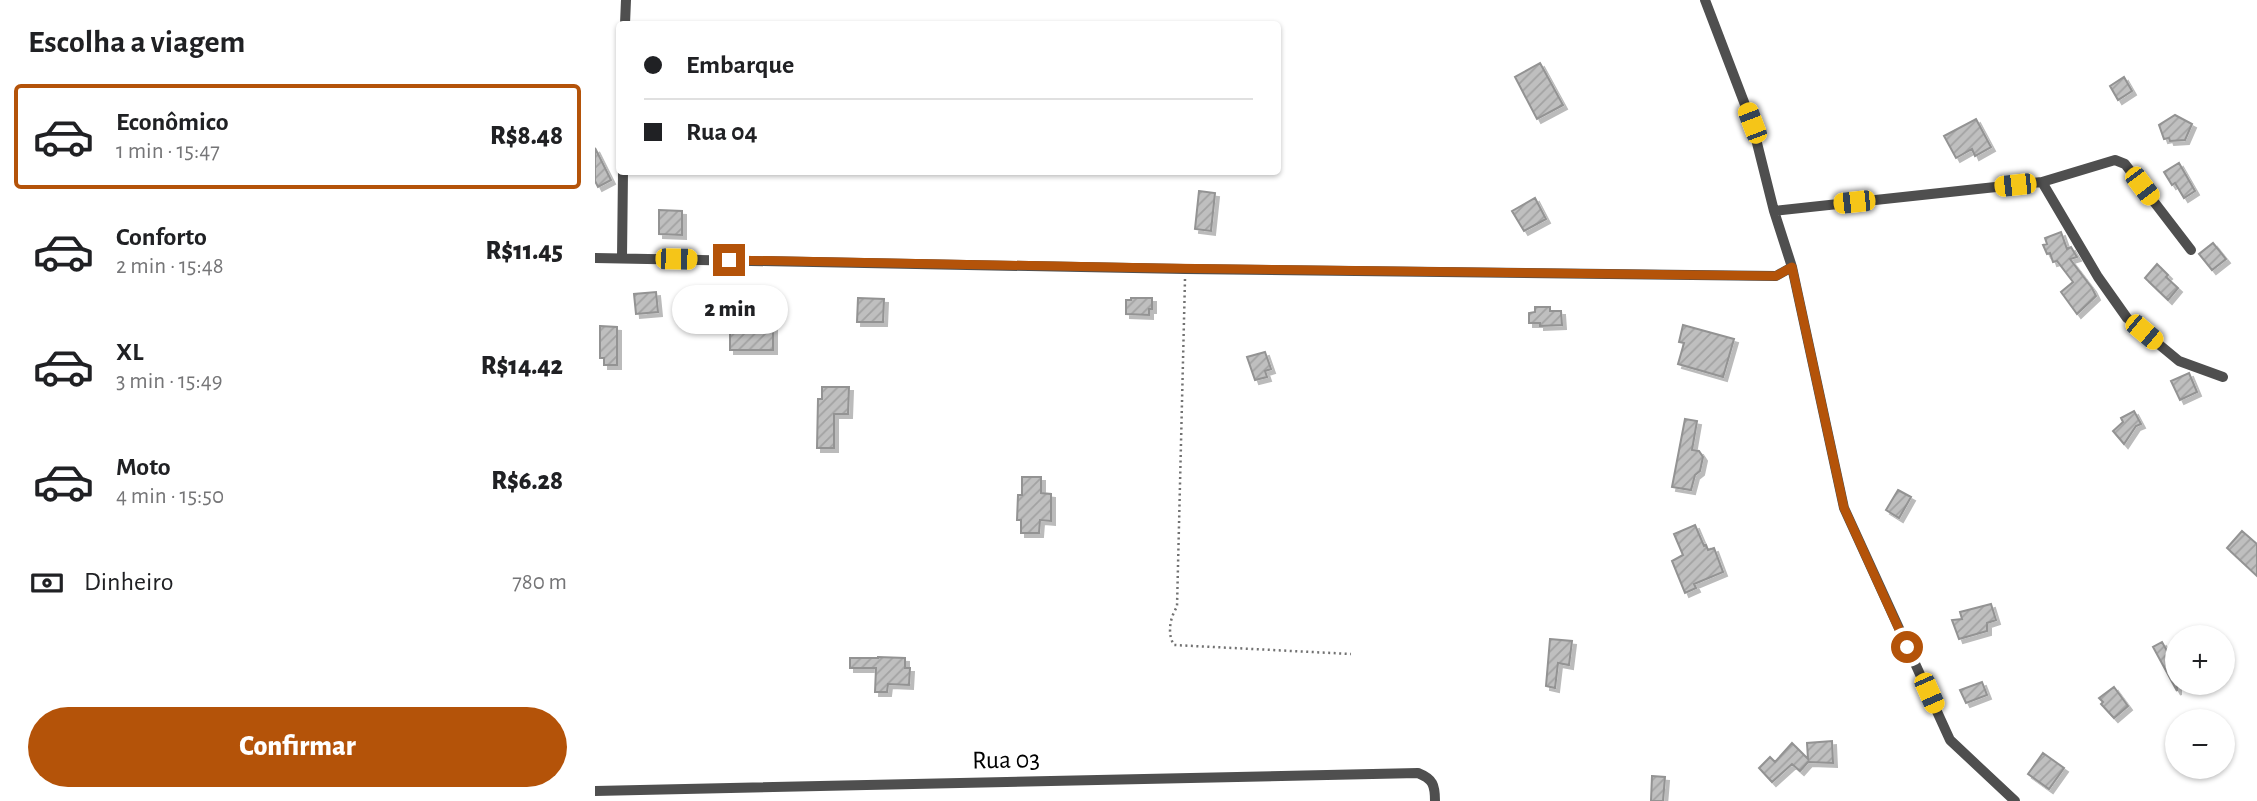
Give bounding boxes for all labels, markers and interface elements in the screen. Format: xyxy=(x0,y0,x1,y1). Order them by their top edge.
text: Escolha a viagem xyxy=(28,26,245,58)
text: Embarque xyxy=(686,52,794,78)
car xyxy=(1735,100,1770,146)
icon: car xyxy=(32,105,95,168)
text: Econômico xyxy=(116,109,229,135)
text: Rua 04 xyxy=(686,119,758,145)
text: R$8.48 xyxy=(490,123,563,149)
text: 1 min · 15:47 xyxy=(116,140,220,163)
car xyxy=(2121,163,2164,209)
car xyxy=(1994,172,2037,198)
car xyxy=(1833,189,1876,215)
icon: car xyxy=(32,220,95,283)
text: Conforto xyxy=(116,224,207,250)
text: R$11.45 xyxy=(485,238,563,264)
route end xyxy=(713,244,745,276)
car xyxy=(655,248,698,270)
text: 2 min · 15:48 xyxy=(116,255,224,278)
callout: 2 min xyxy=(671,284,787,334)
text: 2 min xyxy=(704,298,756,321)
car xyxy=(2122,310,2167,354)
icon: car xyxy=(32,335,95,398)
text: XL xyxy=(116,339,143,365)
text: R$14.42 xyxy=(481,353,563,379)
text: 3 min · 15:49 xyxy=(116,370,223,393)
icon: car xyxy=(32,450,95,513)
text: Moto xyxy=(116,454,171,480)
text: R$6.28 xyxy=(491,468,563,494)
text: 4 min · 15:50 xyxy=(116,485,224,508)
icon: cash xyxy=(28,564,66,602)
text: Dinheiro xyxy=(84,569,173,595)
text: 780 m xyxy=(512,571,567,594)
map controls xyxy=(2165,625,2235,779)
button: + xyxy=(2165,625,2235,695)
route start xyxy=(1891,631,1923,663)
car xyxy=(1911,670,1948,716)
button: Confirmar xyxy=(28,707,567,787)
button: − xyxy=(2165,709,2235,779)
street label: Rua 03 xyxy=(972,746,1040,774)

